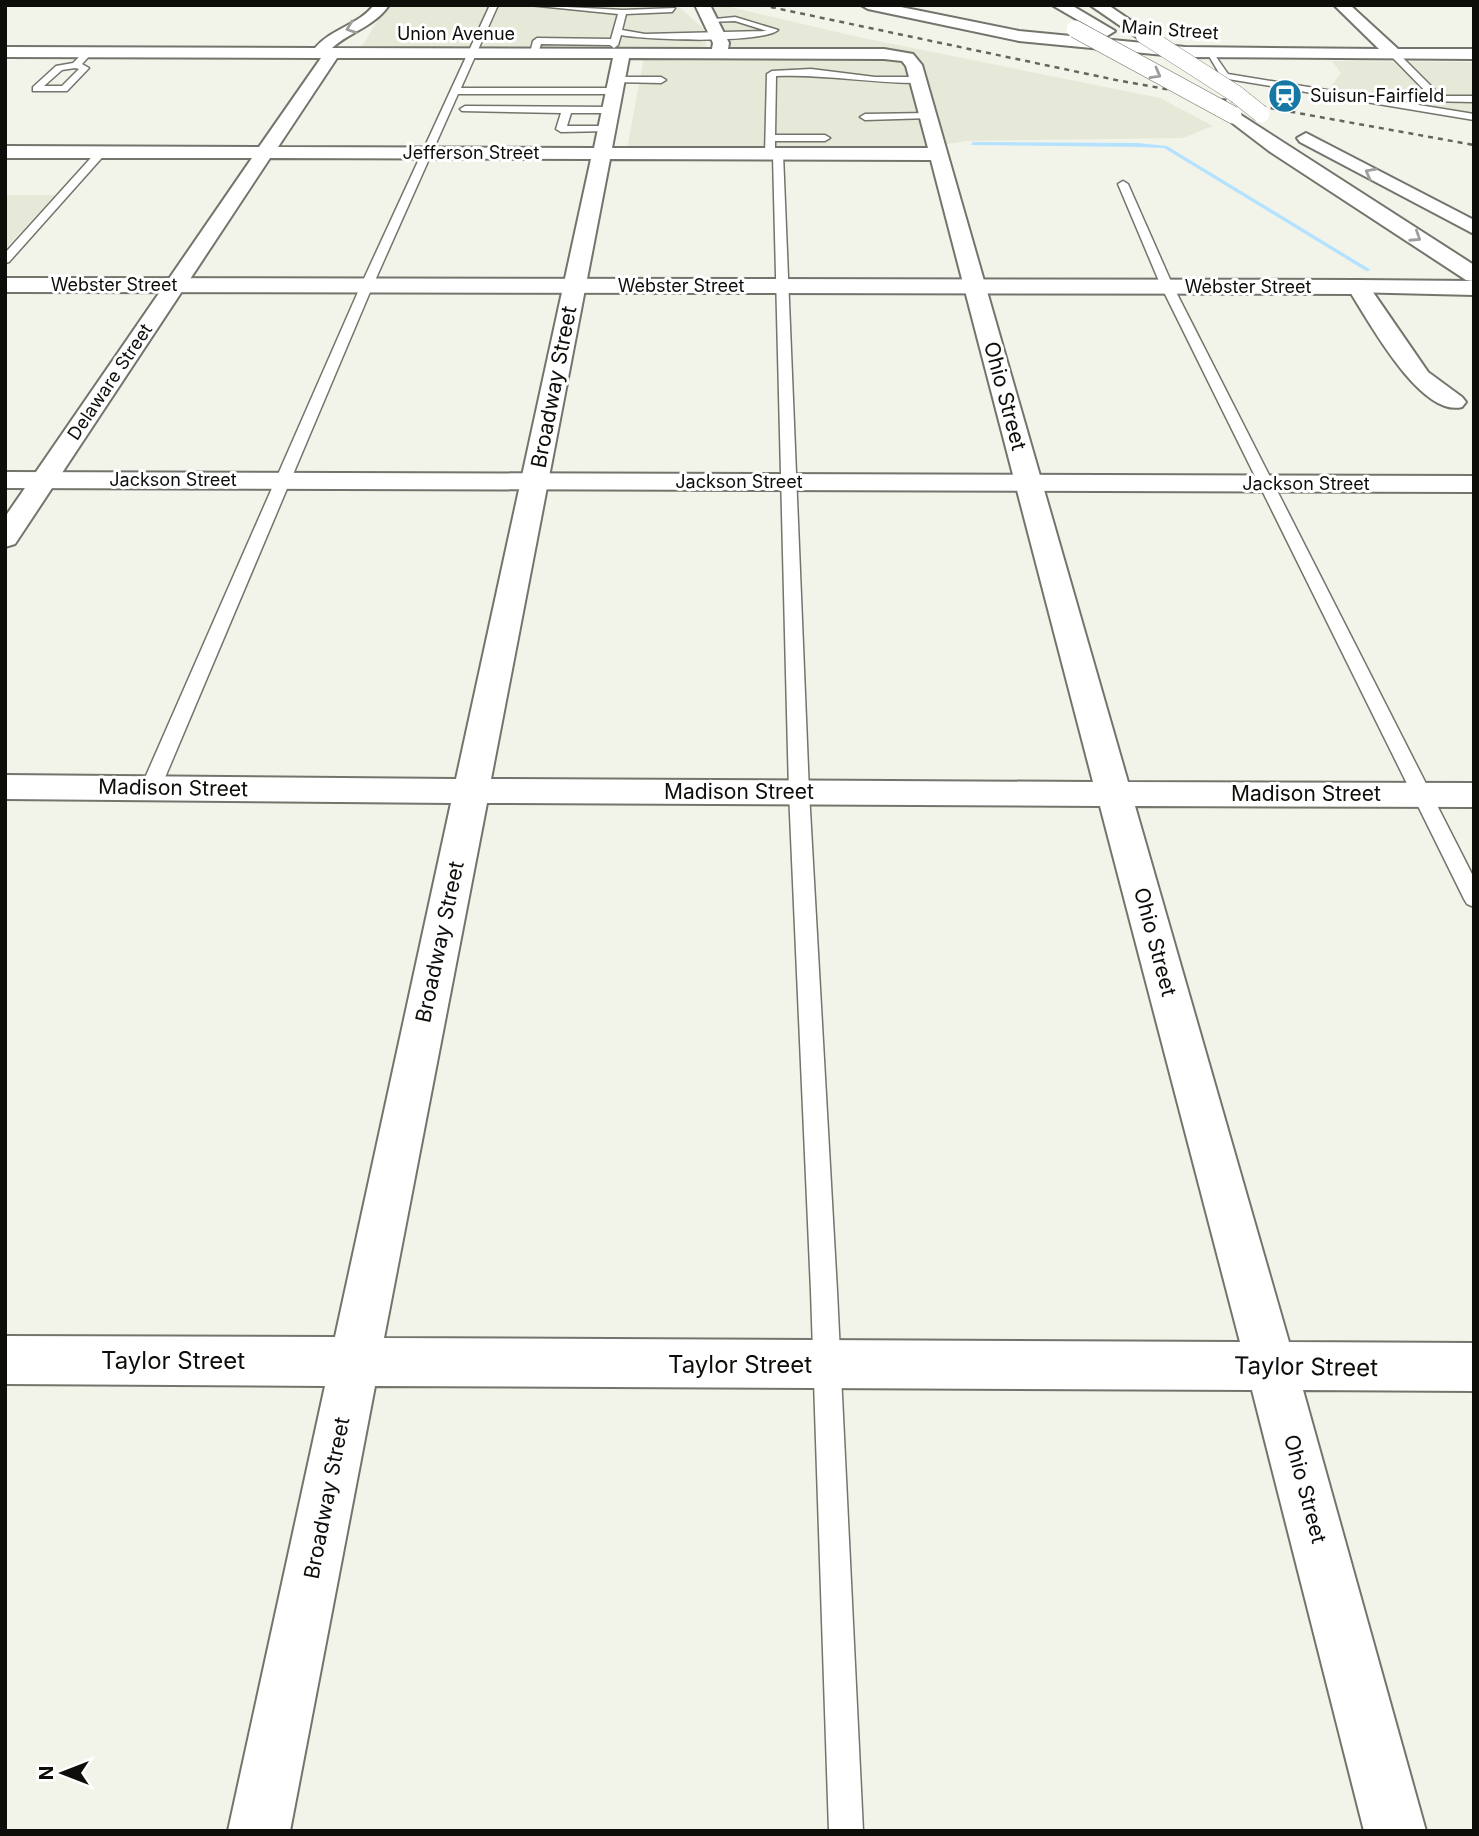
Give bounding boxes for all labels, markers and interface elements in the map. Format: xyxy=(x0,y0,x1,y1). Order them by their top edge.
street label: Main Street xyxy=(1121,16,1219,43)
one-way arrow xyxy=(345,20,357,34)
street label: Union Avenue xyxy=(397,23,515,44)
one-way arrow xyxy=(1149,65,1161,79)
station icon: Suisun-Fairfield xyxy=(1266,77,1304,115)
place label: Suisun-Fairfield xyxy=(1310,85,1444,106)
street label: Jefferson Street xyxy=(403,142,540,163)
one-way arrow xyxy=(1365,167,1378,181)
one-way arrow xyxy=(1408,229,1421,241)
street label: Webster Street xyxy=(51,274,177,295)
street label: Webster Street xyxy=(618,275,744,296)
street label: Webster Street xyxy=(1185,276,1311,297)
street label: Broadway Street xyxy=(526,304,581,470)
street label: Delaware Street xyxy=(63,320,156,444)
street label: Ohio Street xyxy=(979,339,1032,453)
street label: Jackson Street xyxy=(109,469,237,490)
street label: Jackson Street xyxy=(675,471,803,492)
street label: Jackson Street xyxy=(1242,473,1370,494)
street label: Madison Street xyxy=(98,774,248,801)
street label: Madison Street xyxy=(664,779,814,804)
street label: Madison Street xyxy=(1231,781,1381,806)
street label: Broadway Street xyxy=(410,859,469,1025)
street label: Ohio Street xyxy=(1129,885,1182,999)
street label: Taylor Street xyxy=(101,1346,245,1375)
street label: Taylor Street xyxy=(668,1350,812,1379)
street label: Taylor Street xyxy=(1234,1351,1378,1382)
street label: Broadway Street xyxy=(299,1415,354,1581)
street label: Ohio Street xyxy=(1279,1432,1332,1546)
north arrow xyxy=(28,1738,98,1808)
text: N xyxy=(35,1766,58,1780)

